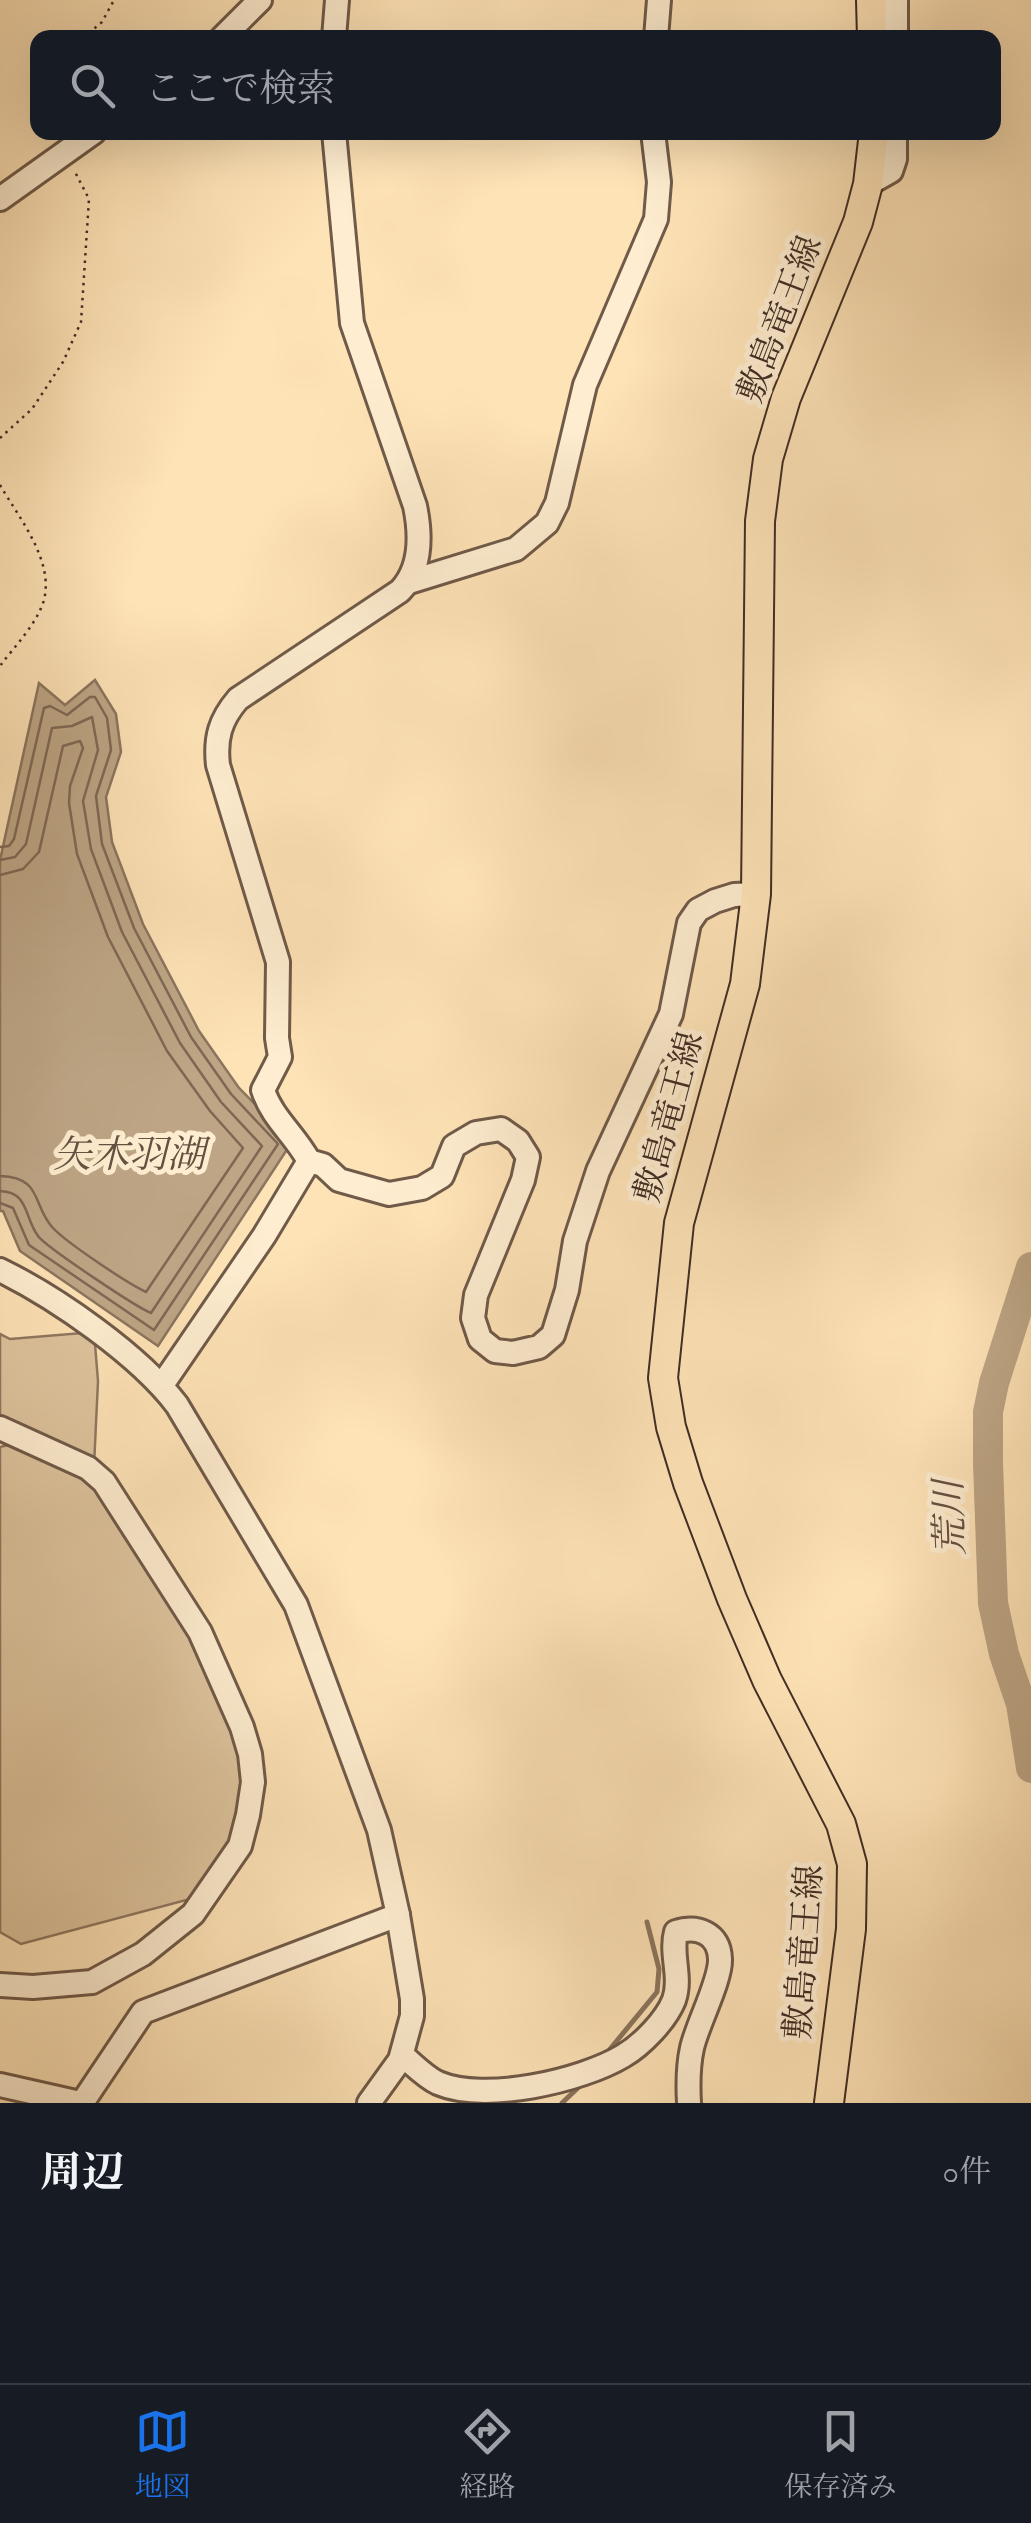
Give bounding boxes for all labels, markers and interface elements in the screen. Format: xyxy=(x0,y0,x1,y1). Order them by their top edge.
search box xyxy=(30,30,1001,140)
icon: search xyxy=(65,58,120,113)
text: ここで検索 xyxy=(145,65,335,113)
street label: 敷島竜王線 xyxy=(728,229,832,409)
street label: 敷島竜王線 xyxy=(625,1027,713,1207)
water label: 矢木羽湖 xyxy=(53,1131,211,1179)
water label: 荒川 xyxy=(925,1475,975,1557)
street label: 敷島竜王線 xyxy=(776,1863,832,2041)
text: 周辺 xyxy=(40,2147,124,2199)
text: 0件 xyxy=(943,2152,991,2192)
tab: 地図 xyxy=(134,2404,191,2505)
tab: 経路 xyxy=(459,2404,516,2505)
tab: 保存済み xyxy=(784,2404,897,2505)

